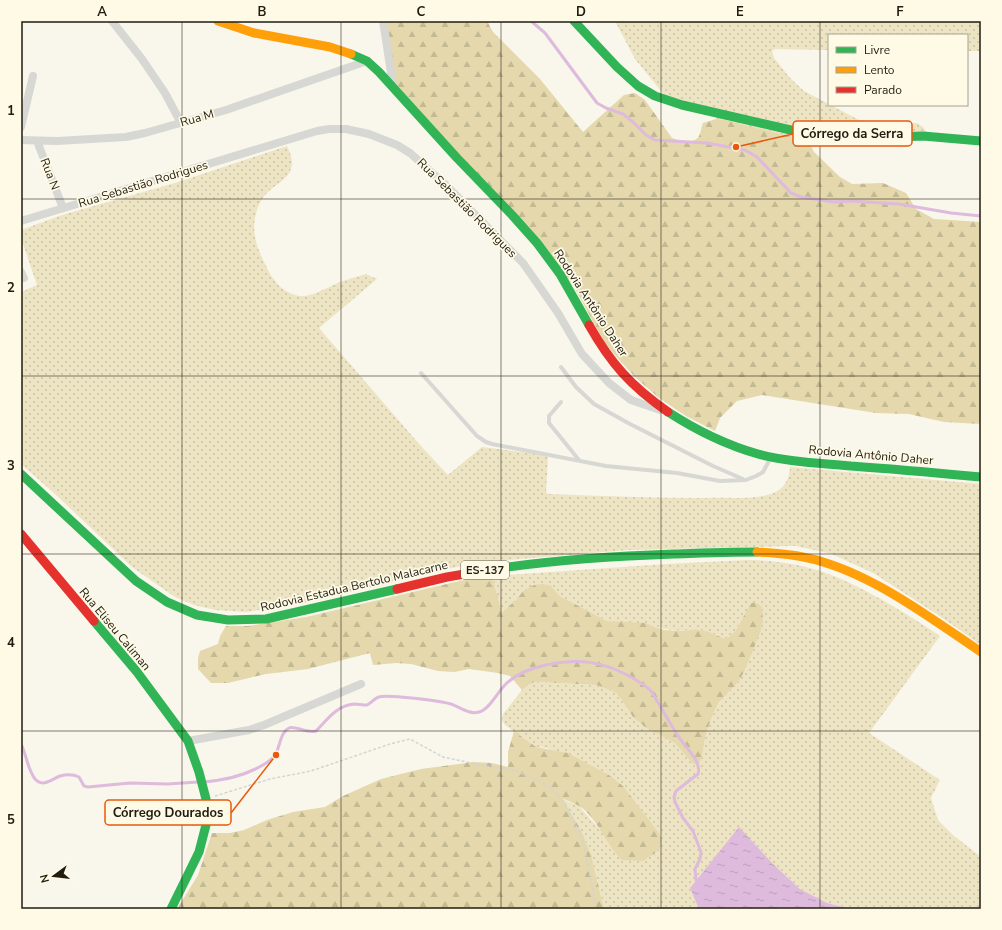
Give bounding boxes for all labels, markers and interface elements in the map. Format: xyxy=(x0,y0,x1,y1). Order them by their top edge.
text: A xyxy=(97,3,107,21)
text: B xyxy=(258,3,267,21)
text: C xyxy=(417,3,426,21)
text: D xyxy=(576,3,586,21)
text: E xyxy=(736,3,744,21)
text: F xyxy=(896,3,904,21)
legend xyxy=(828,34,968,106)
text: Livre xyxy=(864,42,890,58)
text: Lento xyxy=(864,62,895,78)
text: Parado xyxy=(864,82,902,98)
text: 1 xyxy=(7,102,15,120)
street label: Rua M xyxy=(178,106,216,130)
callout: Córrego da Serra xyxy=(793,121,912,146)
text: Córrego da Serra xyxy=(801,125,903,143)
street label: Rua Sebastião Rodrigues xyxy=(414,155,520,261)
street label: Rua N xyxy=(37,156,63,192)
street label: Rua Sebastião Rodrigues xyxy=(76,157,210,211)
street label: Rodovia Antônio Daher xyxy=(550,246,632,360)
text: 2 xyxy=(7,279,15,297)
street label: Rodovia Antônio Daher xyxy=(808,442,935,468)
text: 3 xyxy=(7,457,15,475)
street label: Rodovia Estadua Bertolo Malacarne xyxy=(259,557,449,615)
road number: ES-137 xyxy=(461,561,509,579)
street label: Rua Eliseu Caliman xyxy=(76,584,154,674)
text: 4 xyxy=(7,634,15,652)
callout: Córrego Dourados xyxy=(105,800,231,825)
text: Córrego Dourados xyxy=(113,804,223,822)
text: 5 xyxy=(7,811,15,829)
north arrow xyxy=(34,856,74,896)
text: N xyxy=(37,873,53,884)

